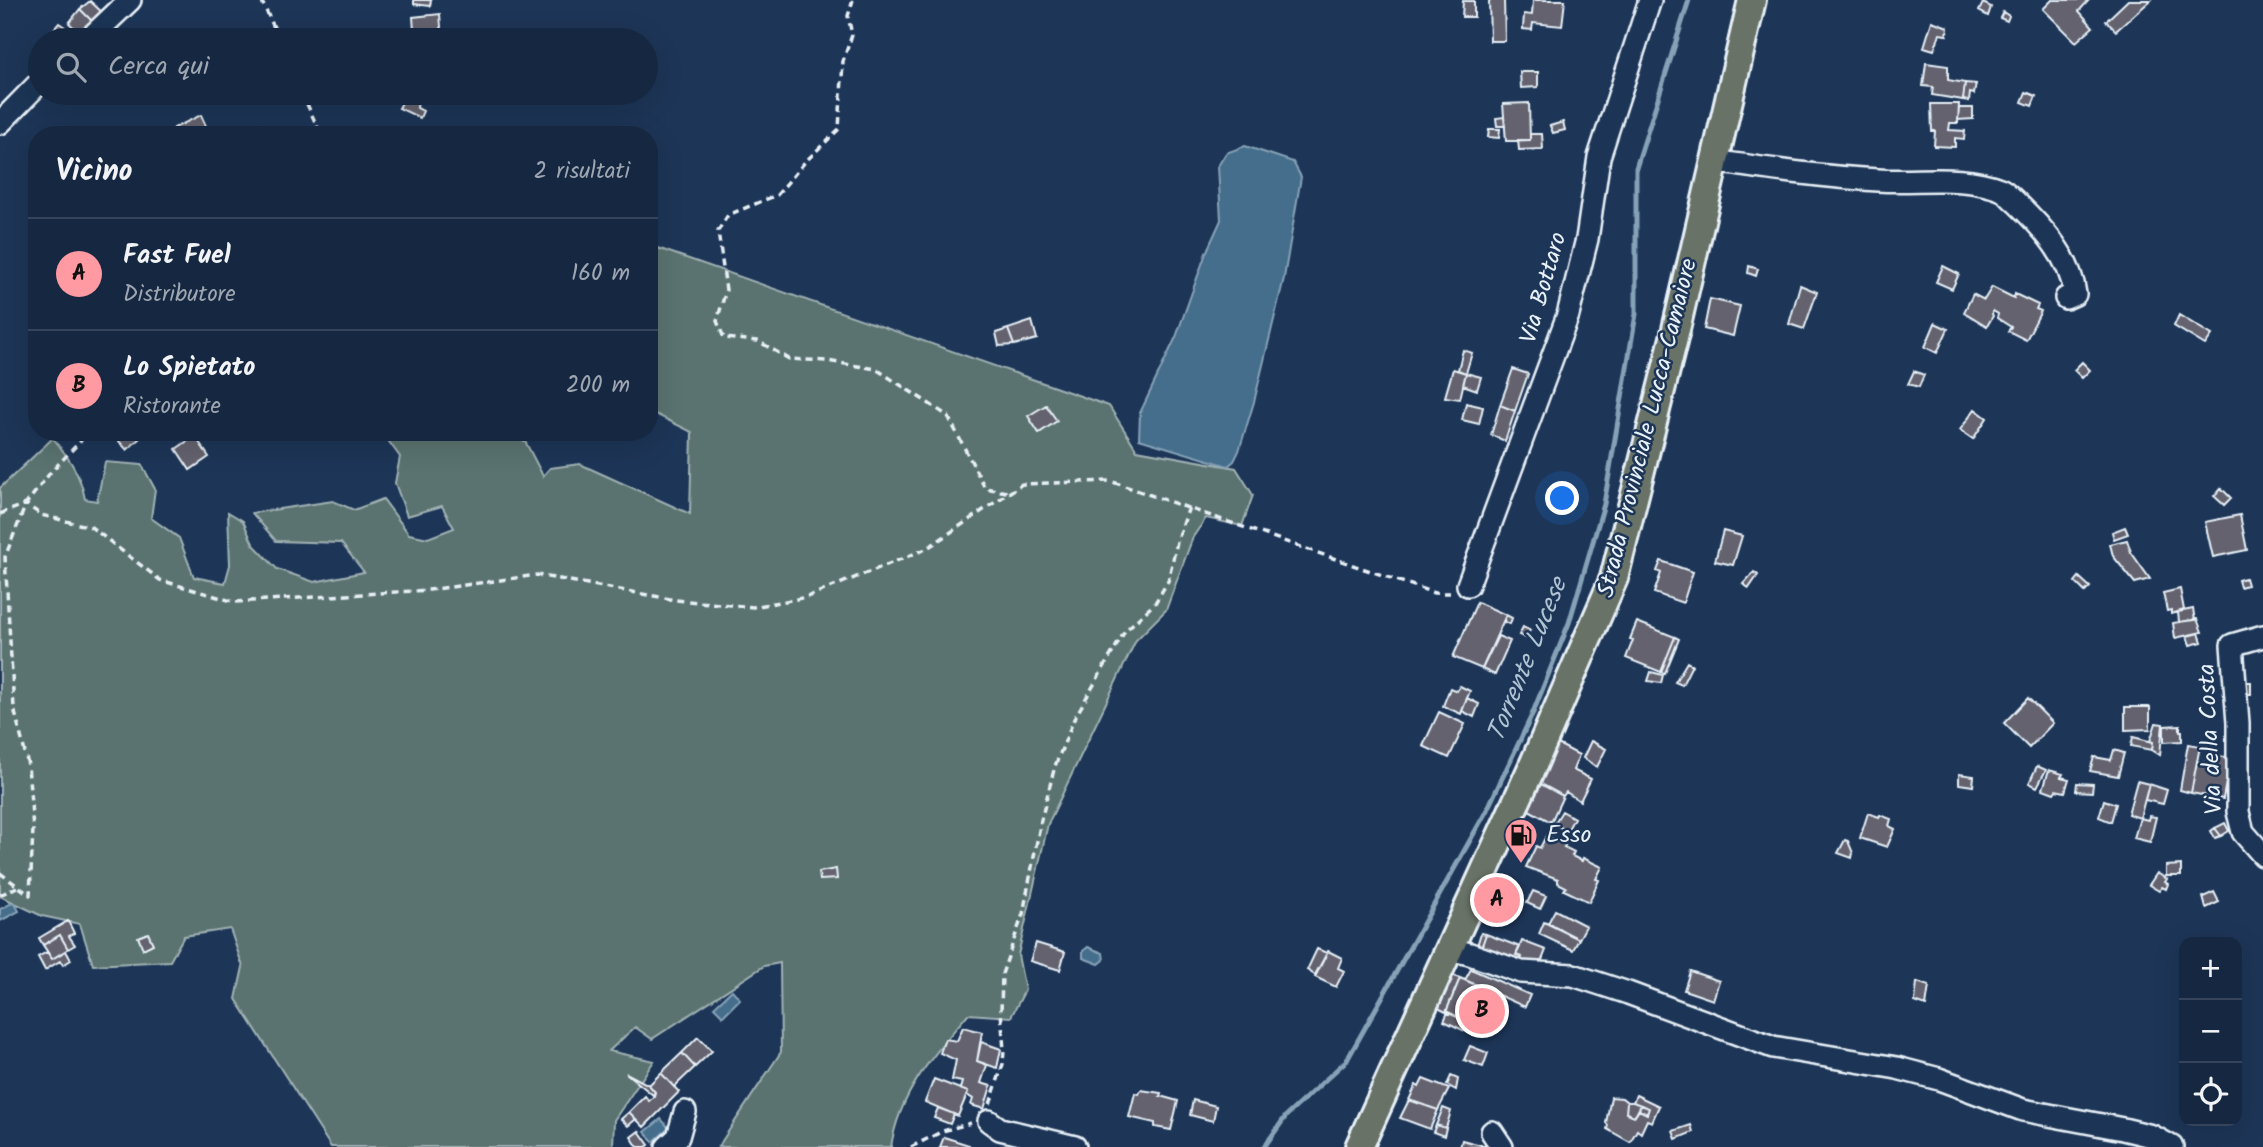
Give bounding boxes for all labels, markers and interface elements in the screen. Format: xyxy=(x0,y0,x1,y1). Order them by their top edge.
search box xyxy=(28,28,658,105)
text: Cerca qui xyxy=(108,46,209,88)
icon: search xyxy=(52,48,90,86)
text: Vicino xyxy=(56,148,133,196)
text: 2 risultati xyxy=(534,154,630,190)
street label: Via Bottaro xyxy=(1510,228,1579,348)
text: Fast Fuel xyxy=(123,235,231,277)
street label: Strada Provinciale Lucca-Camaiore xyxy=(1587,254,1709,602)
text: A xyxy=(72,256,86,292)
text: 160 m xyxy=(571,256,630,292)
text: Distributore xyxy=(123,277,236,313)
text: Lo Spietato xyxy=(123,347,255,389)
text: B xyxy=(72,368,86,404)
text: 200 m xyxy=(566,368,630,404)
text: Ristorante xyxy=(123,389,221,425)
your location xyxy=(1545,481,1579,515)
water label: Torrente Lucese xyxy=(1476,570,1581,748)
street label: Via della Costa xyxy=(2188,663,2234,815)
fuel station icon: Esso xyxy=(1502,816,1540,865)
place label: Esso xyxy=(1546,816,1591,855)
pin: A xyxy=(1474,874,1520,926)
map controls xyxy=(2179,937,2242,1126)
button: + xyxy=(2179,937,2242,1000)
pin: B xyxy=(1459,985,1505,1037)
button: − xyxy=(2179,1000,2242,1063)
button: locate xyxy=(2179,1063,2242,1126)

